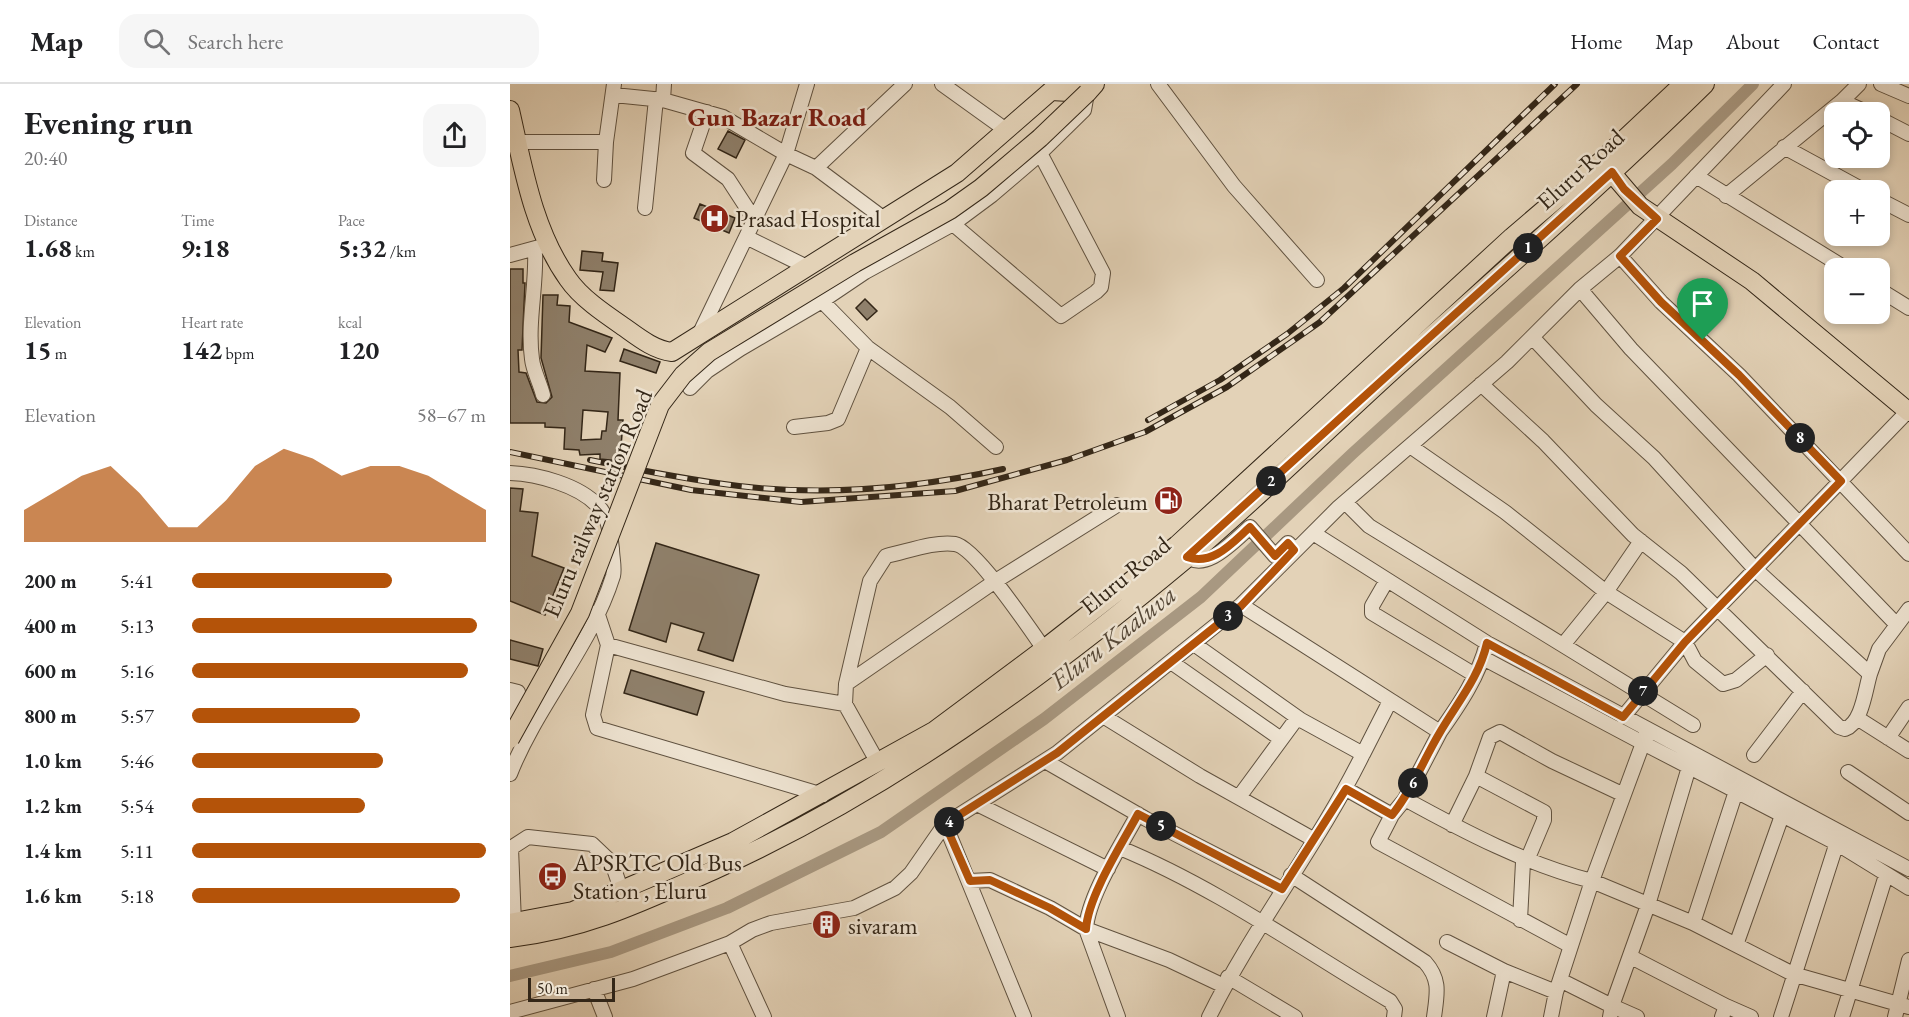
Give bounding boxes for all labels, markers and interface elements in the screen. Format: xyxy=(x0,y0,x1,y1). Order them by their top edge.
search box xyxy=(119,14,539,68)
text: Map xyxy=(30,23,83,59)
icon: search xyxy=(140,25,173,58)
text: Search here xyxy=(188,27,283,56)
text: Home xyxy=(1570,28,1622,55)
text: Map xyxy=(1655,28,1693,55)
text: About xyxy=(1726,28,1779,55)
text: Contact xyxy=(1812,28,1879,55)
district label: Gun Bazar Road xyxy=(687,100,867,134)
text: Evening run xyxy=(24,101,193,144)
map controls xyxy=(1824,102,1890,324)
button: locate xyxy=(1824,102,1890,168)
button: share xyxy=(423,104,486,167)
street label: Eluru Road xyxy=(1530,121,1631,217)
text: 20:40 xyxy=(24,145,67,171)
button: + xyxy=(1824,180,1890,246)
hospital icon: Prasad Hospital xyxy=(698,202,730,234)
place label: Prasad Hospital xyxy=(735,203,881,234)
text: Distance xyxy=(24,210,77,231)
text: Time xyxy=(181,210,214,231)
text: Pace xyxy=(338,210,365,231)
text: 1.68 xyxy=(24,231,72,265)
text: 9:18 xyxy=(181,231,230,265)
text: 5:32 xyxy=(338,231,387,265)
pin: 1 xyxy=(1513,233,1543,263)
text: 1 xyxy=(1524,237,1532,258)
text: km xyxy=(72,241,95,262)
text: /km xyxy=(387,241,416,262)
button: − xyxy=(1824,258,1890,324)
pin xyxy=(1677,278,1728,340)
icon: arrive xyxy=(1686,287,1719,320)
text: Elevation xyxy=(24,312,82,333)
text: Heart rate xyxy=(181,312,243,333)
text: kcal xyxy=(338,312,362,333)
text: 15 xyxy=(24,333,52,367)
text: 142 xyxy=(181,333,222,367)
text: 120 xyxy=(338,333,379,367)
text: m xyxy=(52,343,67,364)
text: bpm xyxy=(222,343,254,364)
street label: Eluru railway station Road xyxy=(535,383,660,622)
text: Elevation xyxy=(24,402,96,428)
text: 58–67 m xyxy=(417,402,486,428)
pin: 8 xyxy=(1785,423,1815,453)
text: 8 xyxy=(1796,427,1804,448)
pin: 2 xyxy=(1256,466,1286,496)
text: 2 xyxy=(1267,470,1275,491)
fuel station icon: Bharat Petroleum xyxy=(1153,485,1185,517)
place label: Bharat Petroleum xyxy=(987,486,1148,517)
street label: Eluru Road xyxy=(1073,529,1177,621)
text: 200 m xyxy=(24,568,77,594)
text: 5:41 xyxy=(120,568,154,594)
water label: Eluru Kaaluva xyxy=(1042,577,1183,697)
pin: 3 xyxy=(1213,601,1243,631)
text: 3 xyxy=(1224,605,1232,626)
text: 400 m xyxy=(24,613,77,639)
text: 5:13 xyxy=(120,613,154,639)
text: 600 m xyxy=(24,658,77,684)
text: 5:16 xyxy=(120,658,154,684)
pin: 7 xyxy=(1628,676,1658,706)
text: 7 xyxy=(1639,680,1647,701)
text: 800 m xyxy=(24,703,77,729)
text: 5:57 xyxy=(120,703,154,729)
text: 1.0 km xyxy=(24,748,82,774)
text: 5:46 xyxy=(120,748,154,774)
pin: 6 xyxy=(1398,768,1428,798)
text: 6 xyxy=(1409,772,1417,793)
text: 1.2 km xyxy=(24,793,82,819)
text: 5:54 xyxy=(120,793,154,819)
pin: 4 xyxy=(934,807,964,837)
text: 4 xyxy=(945,811,953,832)
pin: 5 xyxy=(1146,811,1176,841)
text: 5 xyxy=(1157,815,1165,836)
text: 1.4 km xyxy=(24,838,82,864)
text: 5:11 xyxy=(120,838,154,864)
place label: APSRTC Old Bus Station , Eluru xyxy=(572,847,742,906)
bus stop icon: APSRTC Old Bus Station , Eluru xyxy=(536,860,568,892)
text: 1.6 km xyxy=(24,883,82,909)
text: 5:18 xyxy=(120,883,154,909)
building icon: sivaram xyxy=(811,909,843,941)
place label: sivaram xyxy=(848,910,918,941)
scale bar xyxy=(528,975,615,1002)
text: 50 m xyxy=(537,978,568,999)

